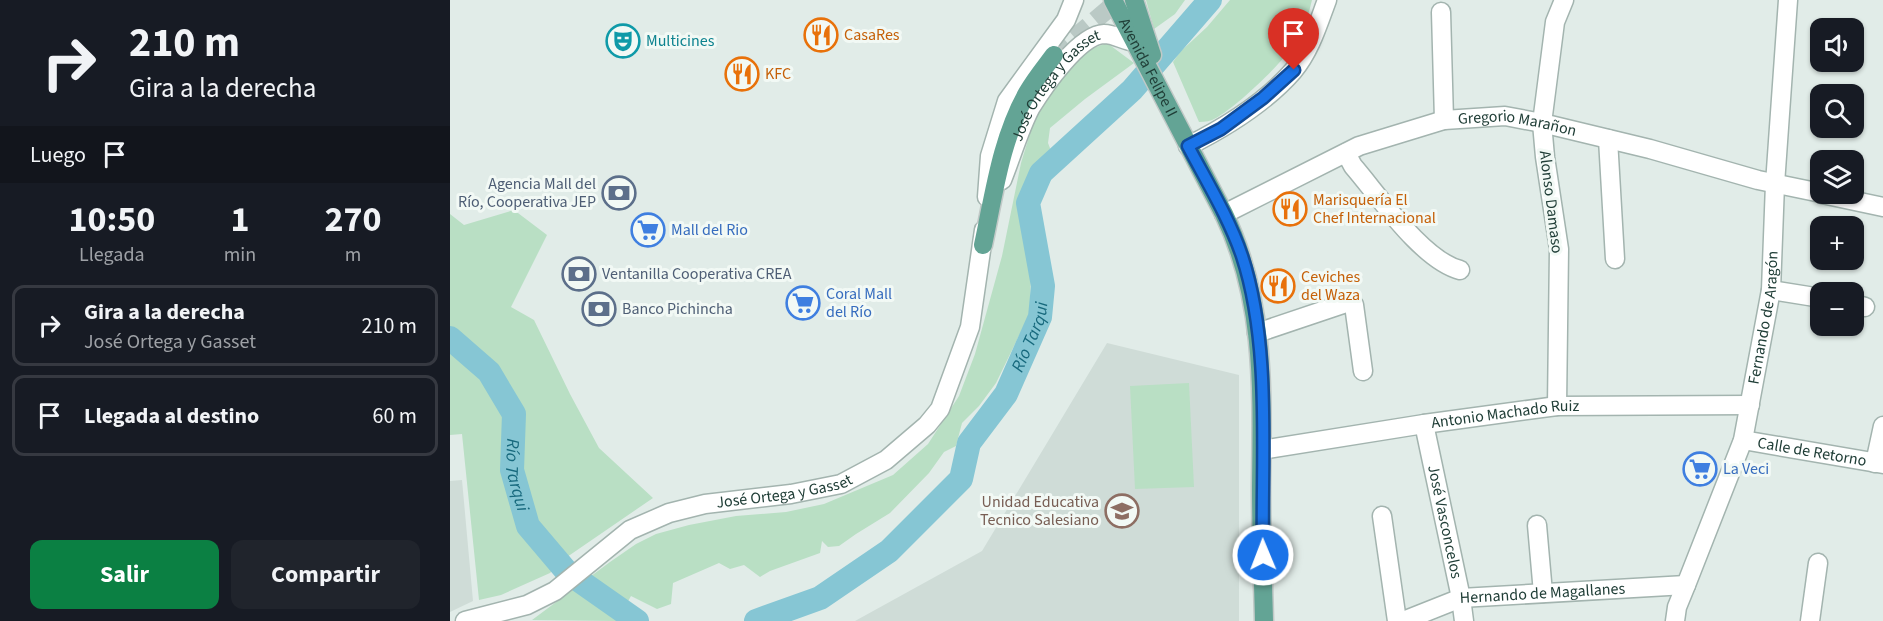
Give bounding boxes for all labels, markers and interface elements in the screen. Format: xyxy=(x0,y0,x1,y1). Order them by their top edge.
pin xyxy=(1268,8,1319,70)
text: 210 m xyxy=(129,13,240,73)
street label: Avenida Felipe II xyxy=(1113,14,1183,121)
restaurant icon: CasaRes xyxy=(803,17,839,53)
icon: arrive xyxy=(1277,17,1310,50)
map controls xyxy=(1810,18,1864,336)
button: sound xyxy=(1810,18,1864,72)
theatre icon: Multicines xyxy=(605,23,641,59)
icon: right xyxy=(30,24,108,102)
place label: CasaRes xyxy=(844,24,900,46)
street label: José Ortega y Gasset xyxy=(1006,24,1104,144)
place label: Multicines xyxy=(646,30,715,52)
restaurant icon: KFC xyxy=(724,56,760,92)
place label: KFC xyxy=(765,63,791,85)
text: Gira a la derecha xyxy=(129,69,316,108)
button: search xyxy=(1810,84,1864,138)
street label: Gregorio Marañon xyxy=(1457,105,1579,142)
icon: arrive xyxy=(98,138,131,171)
text: Luego xyxy=(30,139,86,171)
street label: Alonso Damaso xyxy=(1534,149,1568,255)
button: layers xyxy=(1810,150,1864,204)
place label: Agencia Mall del Río, Cooperativa JEP xyxy=(458,173,596,213)
bank icon: Agencia Mall del Río, Cooperativa JEP xyxy=(601,175,637,211)
place label: Marisquería El Chef Internacional xyxy=(1313,189,1436,229)
restaurant icon: Marisquería El Chef Internacional xyxy=(1272,191,1308,227)
text: 10:50 xyxy=(68,194,155,245)
text: 1 xyxy=(230,194,249,245)
text: 270 xyxy=(325,194,382,245)
supermarket icon: Mall del Rio xyxy=(630,212,666,248)
button: + xyxy=(1810,216,1864,270)
place label: Mall del Rio xyxy=(671,219,748,241)
text: Llegada xyxy=(79,241,145,269)
text: min xyxy=(224,241,256,269)
text: m xyxy=(345,241,361,269)
street label: Fernando de Aragón xyxy=(1743,250,1783,386)
bank icon: Ventanilla Cooperativa CREA xyxy=(561,256,597,292)
place label: Ventanilla Cooperativa CREA xyxy=(602,263,792,285)
place label: Ceviches del Waza xyxy=(1301,266,1360,306)
restaurant icon: Ceviches del Waza xyxy=(1260,268,1296,304)
button: − xyxy=(1810,282,1864,336)
place label: Coral Mall del Río xyxy=(826,283,892,323)
supermarket icon: Coral Mall del Río xyxy=(785,285,821,321)
bank icon: Banco Pichincha xyxy=(581,291,617,327)
text: Gira a la derecha xyxy=(84,296,245,328)
place label: Banco Pichincha xyxy=(622,298,733,320)
water label: Río Tarqui xyxy=(1005,300,1054,376)
icon: right xyxy=(33,309,66,342)
text: 210 m xyxy=(362,310,417,342)
text: José Ortega y Gasset xyxy=(84,328,256,356)
street label: Antonio Machado Ruiz xyxy=(1430,395,1580,434)
icon: arrive xyxy=(33,399,66,432)
text: Llegada al destino xyxy=(84,400,259,432)
text: 60 m xyxy=(372,400,417,432)
street label: Calle de Retorno xyxy=(1756,432,1868,472)
water label: Río Tarqui xyxy=(499,438,536,515)
supermarket icon: La Veci xyxy=(1682,451,1718,487)
place label: La Veci xyxy=(1723,458,1769,480)
street label: José Vasconcelos xyxy=(1422,463,1468,581)
street label: José Ortega y Gasset xyxy=(715,469,857,514)
place label: Unidad Educativa Tecnico Salesiano xyxy=(980,491,1099,531)
school or university icon: Unidad Educativa Tecnico Salesiano xyxy=(1104,493,1140,529)
position arrow xyxy=(1231,523,1295,587)
button: Salir xyxy=(30,540,219,609)
button: Compartir xyxy=(231,540,420,609)
street label: Hernando de Magallanes xyxy=(1459,578,1626,609)

